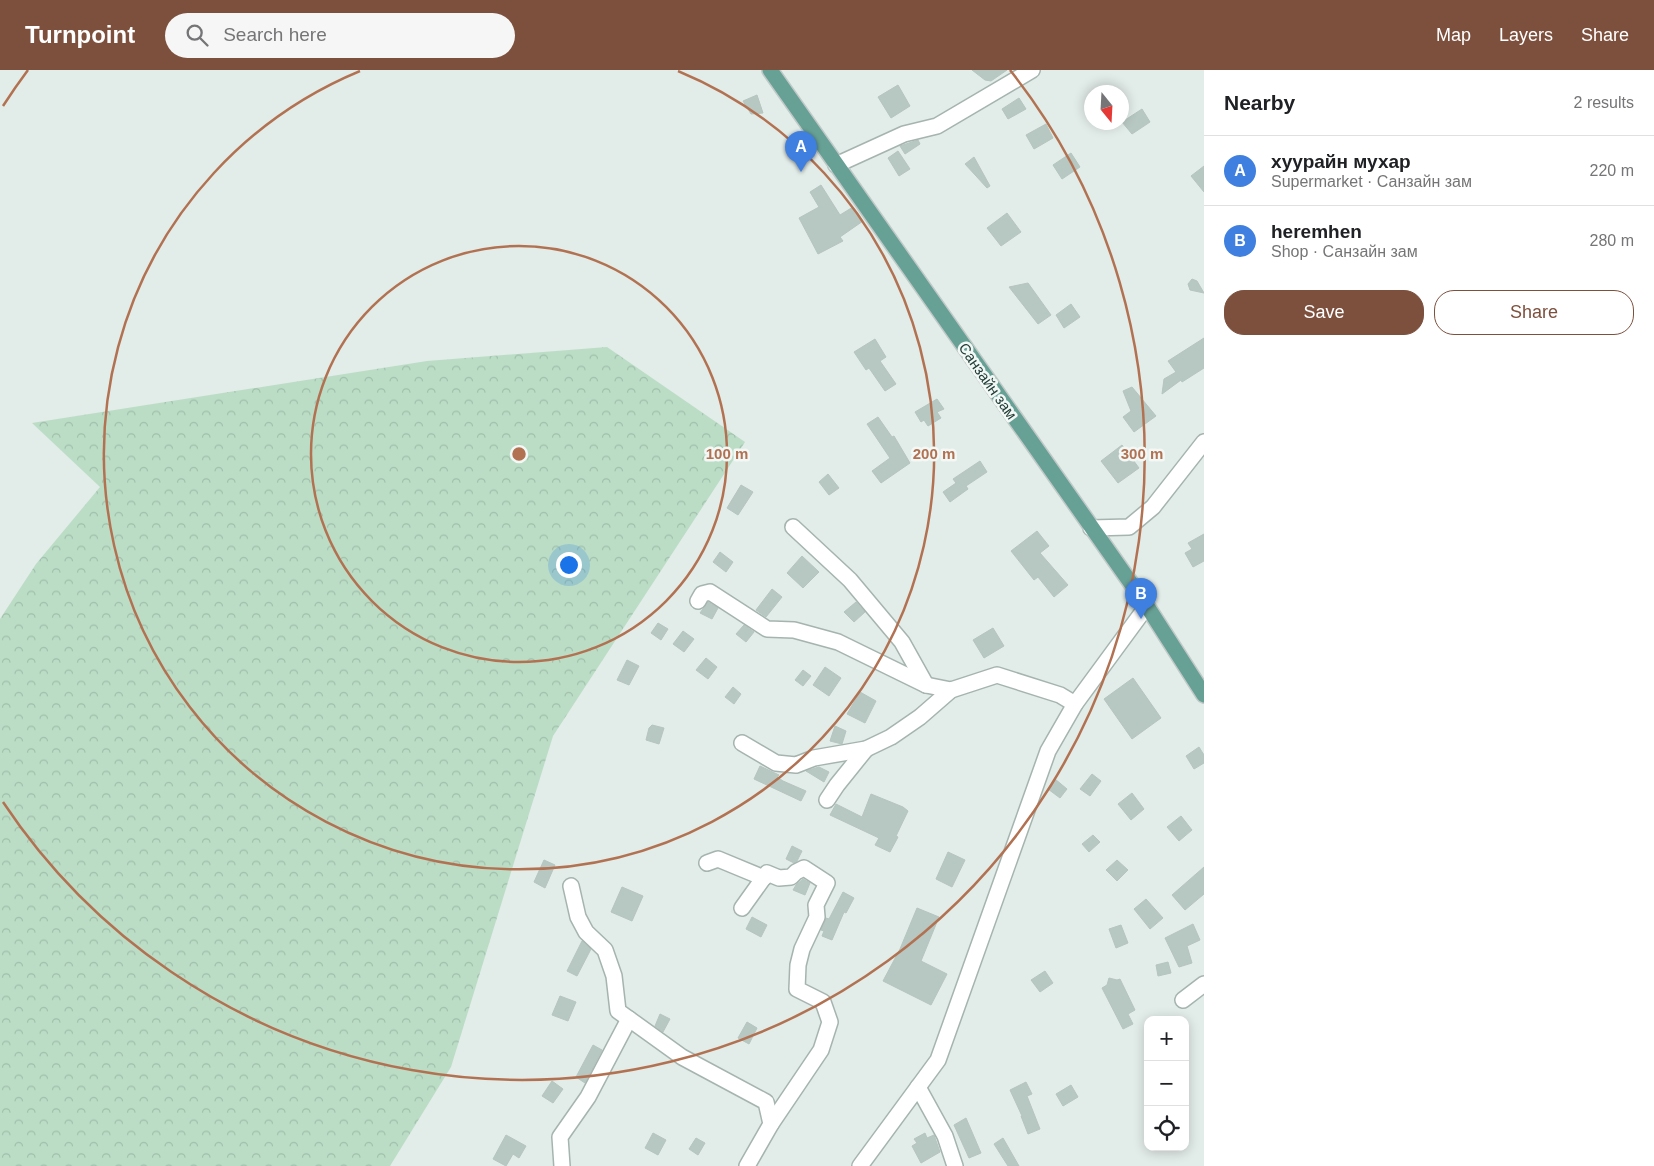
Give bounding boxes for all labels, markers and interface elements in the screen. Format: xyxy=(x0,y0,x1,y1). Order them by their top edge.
search box xyxy=(165,13,515,58)
text: Turnpoint xyxy=(25,21,135,48)
icon: search xyxy=(183,21,211,49)
text: Search here xyxy=(223,24,327,45)
text: Map xyxy=(1436,25,1471,45)
text: Layers xyxy=(1499,25,1553,45)
text: Share xyxy=(1581,25,1629,45)
north arrow xyxy=(1084,85,1129,130)
text: Nearby xyxy=(1224,91,1295,114)
text: 2 results xyxy=(1574,94,1634,111)
pin: A xyxy=(785,131,817,172)
text: хуурайн мухар xyxy=(1271,151,1411,172)
text: A xyxy=(1234,162,1246,179)
text: 220 m xyxy=(1590,162,1634,179)
text: Supermarket · Санзайн зам xyxy=(1271,173,1472,190)
text: heremhen xyxy=(1271,221,1362,242)
text: B xyxy=(1234,232,1246,249)
text: 280 m xyxy=(1590,232,1634,249)
text: Shop · Санзайн зам xyxy=(1271,243,1418,260)
button: Save xyxy=(1224,290,1424,335)
button: Share xyxy=(1434,290,1634,335)
street label: Санзайн зам xyxy=(955,340,1021,422)
centre of rings xyxy=(510,445,528,463)
text: 100 m xyxy=(706,445,748,462)
text: 200 m xyxy=(913,445,955,462)
text: 300 m xyxy=(1121,445,1163,462)
your location xyxy=(556,552,582,578)
pin: B xyxy=(1125,578,1157,619)
map controls xyxy=(1144,1016,1189,1151)
button: + xyxy=(1144,1016,1189,1061)
button: − xyxy=(1144,1061,1189,1106)
button: locate xyxy=(1144,1106,1189,1151)

